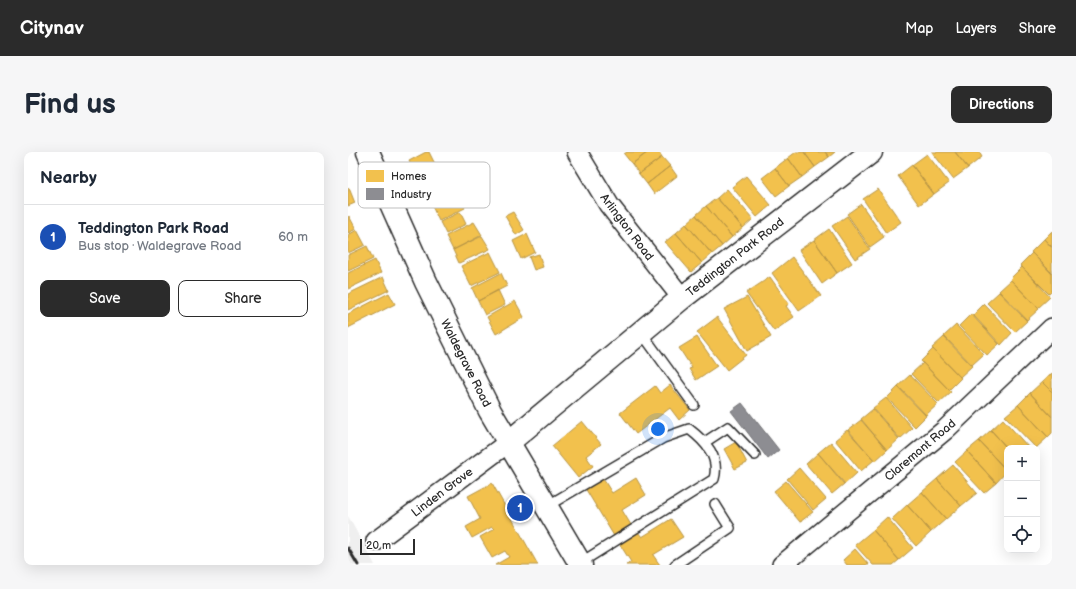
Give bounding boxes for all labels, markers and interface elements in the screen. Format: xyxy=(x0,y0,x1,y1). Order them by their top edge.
text: Citynav xyxy=(20,17,84,40)
text: Map xyxy=(905,20,933,37)
text: Layers xyxy=(955,20,997,37)
text: Share xyxy=(1019,20,1056,37)
button: Directions xyxy=(951,86,1052,123)
text: Find us xyxy=(24,88,116,121)
legend xyxy=(358,162,490,208)
text: Nearby xyxy=(40,168,97,188)
text: Homes xyxy=(391,170,427,183)
text: Industry xyxy=(391,188,431,201)
street label: Arlington Road xyxy=(597,191,657,264)
street label: Teddington Park Road xyxy=(683,215,787,300)
text: Teddington Park Road xyxy=(78,219,229,238)
text: 1 xyxy=(50,229,56,245)
text: 60 m xyxy=(278,229,308,245)
text: Bus stop · Waldegrave Road xyxy=(78,238,242,254)
button: Save xyxy=(40,280,170,317)
button: Share xyxy=(178,280,308,317)
street label: Waldegrave Road xyxy=(437,317,494,410)
street label: Claremont Road xyxy=(882,416,959,485)
your location xyxy=(648,419,668,439)
map controls xyxy=(1004,445,1040,553)
button: + xyxy=(1004,445,1040,481)
street label: Linden Grove xyxy=(409,464,476,520)
button: − xyxy=(1004,481,1040,517)
pin: 1 xyxy=(507,493,533,523)
button: locate xyxy=(1004,517,1040,553)
scale bar xyxy=(360,537,415,556)
text: 20 m xyxy=(366,539,391,552)

